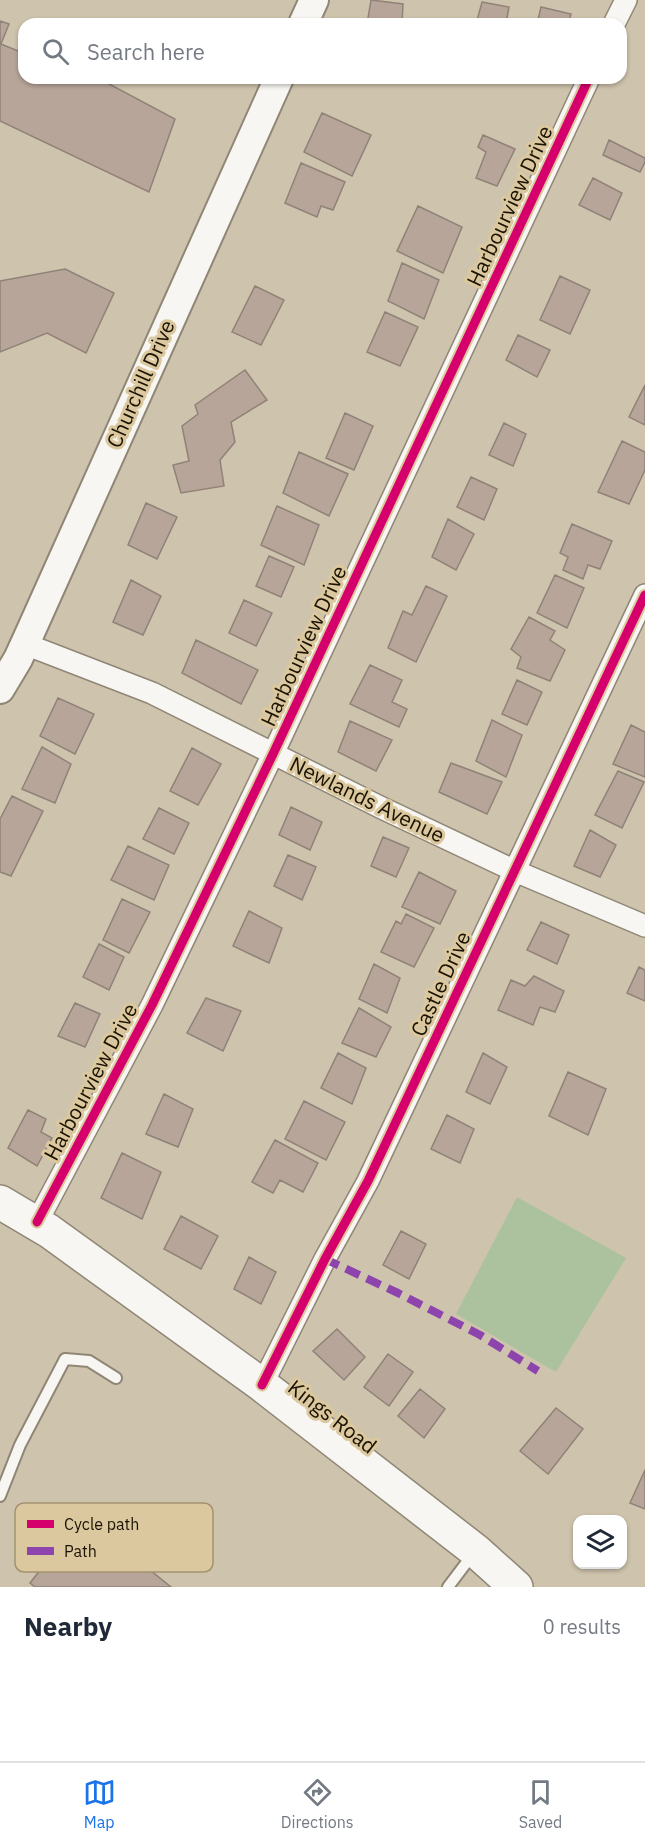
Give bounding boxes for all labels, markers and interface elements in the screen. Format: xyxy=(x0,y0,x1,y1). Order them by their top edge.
search box xyxy=(18,18,627,84)
icon: search xyxy=(39,35,72,68)
text: Search here xyxy=(87,37,205,66)
street label: Harbourview Drive xyxy=(460,121,559,291)
street label: Churchill Drive xyxy=(99,315,181,452)
street label: Harbourview Drive xyxy=(254,561,353,731)
street label: Newlands Avenue xyxy=(285,750,449,849)
street label: Castle Drive xyxy=(404,927,477,1041)
street label: Harbourview Drive xyxy=(37,998,143,1165)
street label: Kings Road xyxy=(283,1373,383,1460)
legend xyxy=(15,1503,213,1572)
text: Cycle path xyxy=(64,1514,139,1534)
map controls xyxy=(573,1515,627,1569)
button: layers xyxy=(573,1515,627,1569)
text: Path xyxy=(64,1541,97,1561)
text: Nearby xyxy=(24,1609,112,1643)
text: 0 results xyxy=(543,1613,621,1640)
tab: Map xyxy=(83,1776,116,1832)
tab: Directions xyxy=(281,1776,354,1832)
tab: Saved xyxy=(519,1776,562,1832)

